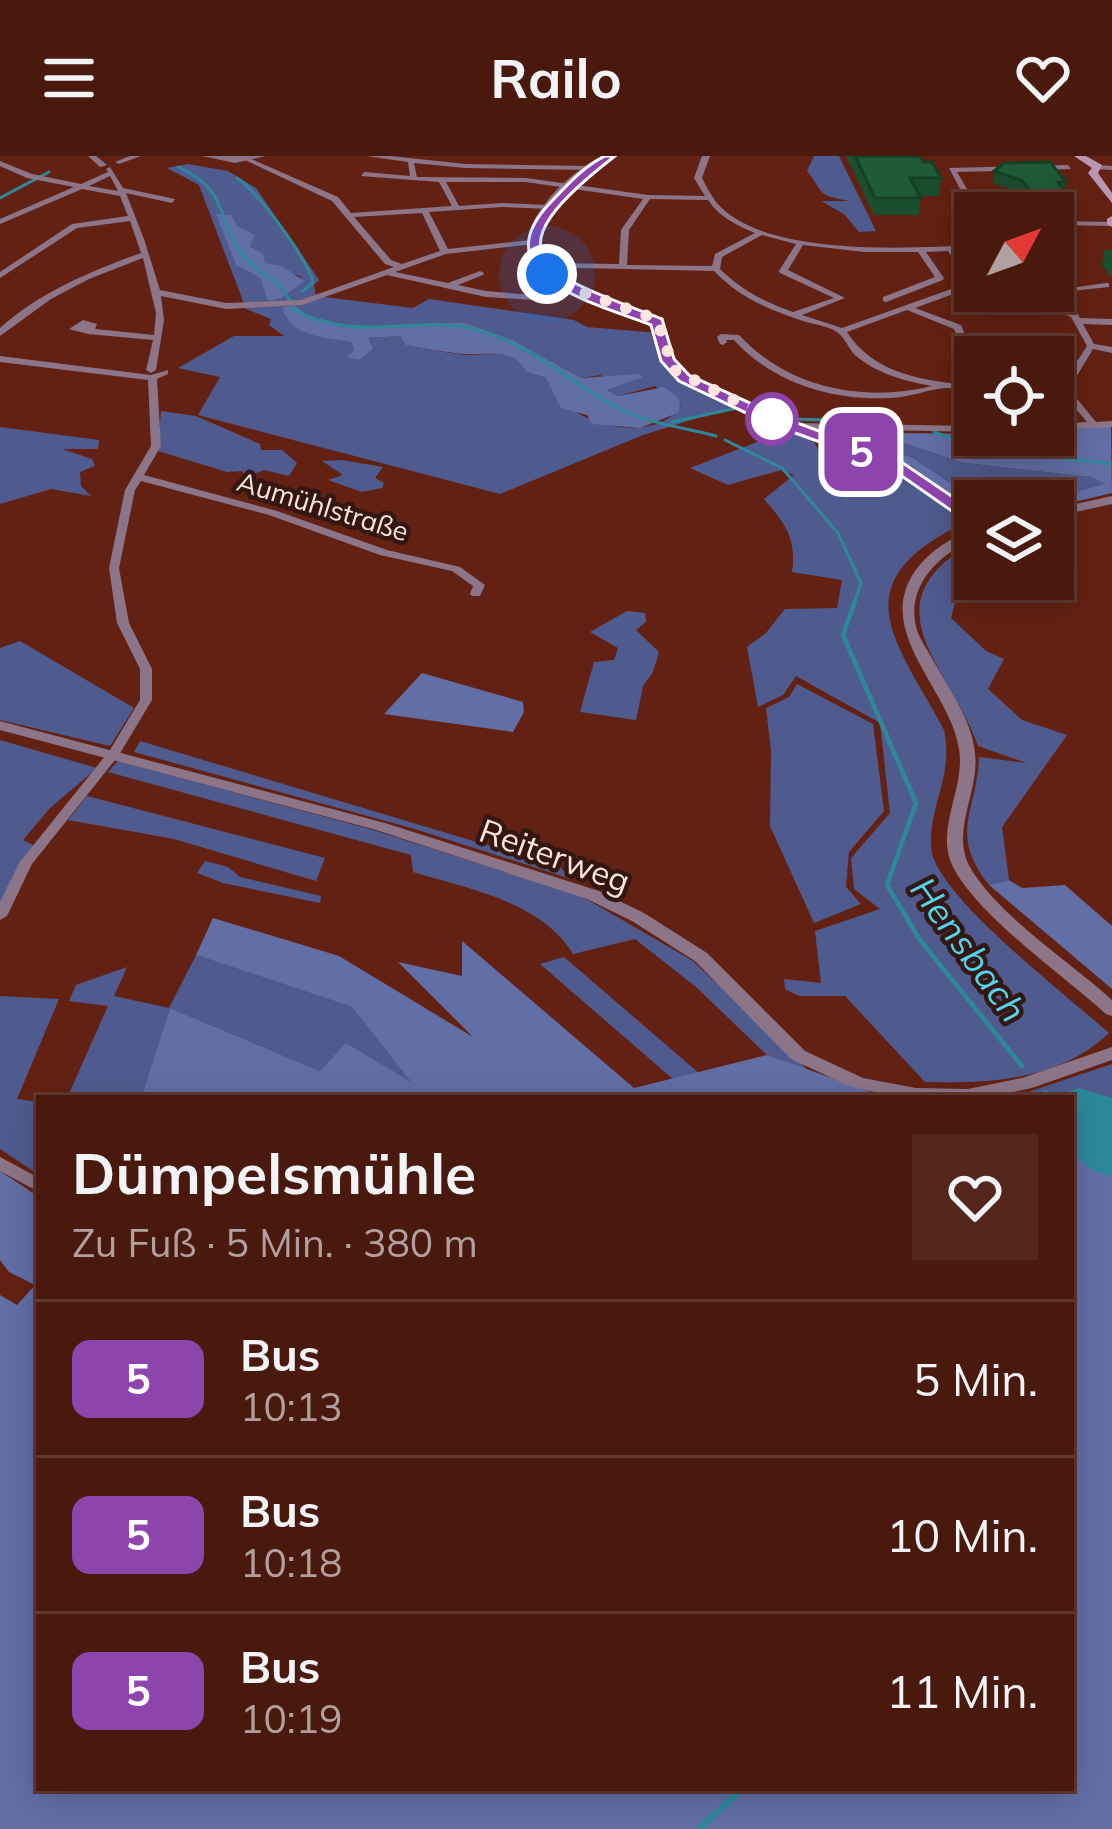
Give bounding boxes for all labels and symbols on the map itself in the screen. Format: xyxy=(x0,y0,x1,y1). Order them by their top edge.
north arrow xyxy=(954,192,1074,312)
your location xyxy=(517,244,577,304)
unlabelled marker xyxy=(747,394,797,444)
line badge: 5 xyxy=(822,413,900,491)
street label: Aumühlstraße xyxy=(233,464,413,548)
street label: Reiterweg xyxy=(474,809,636,901)
water label: Hensbach xyxy=(901,868,1037,1030)

